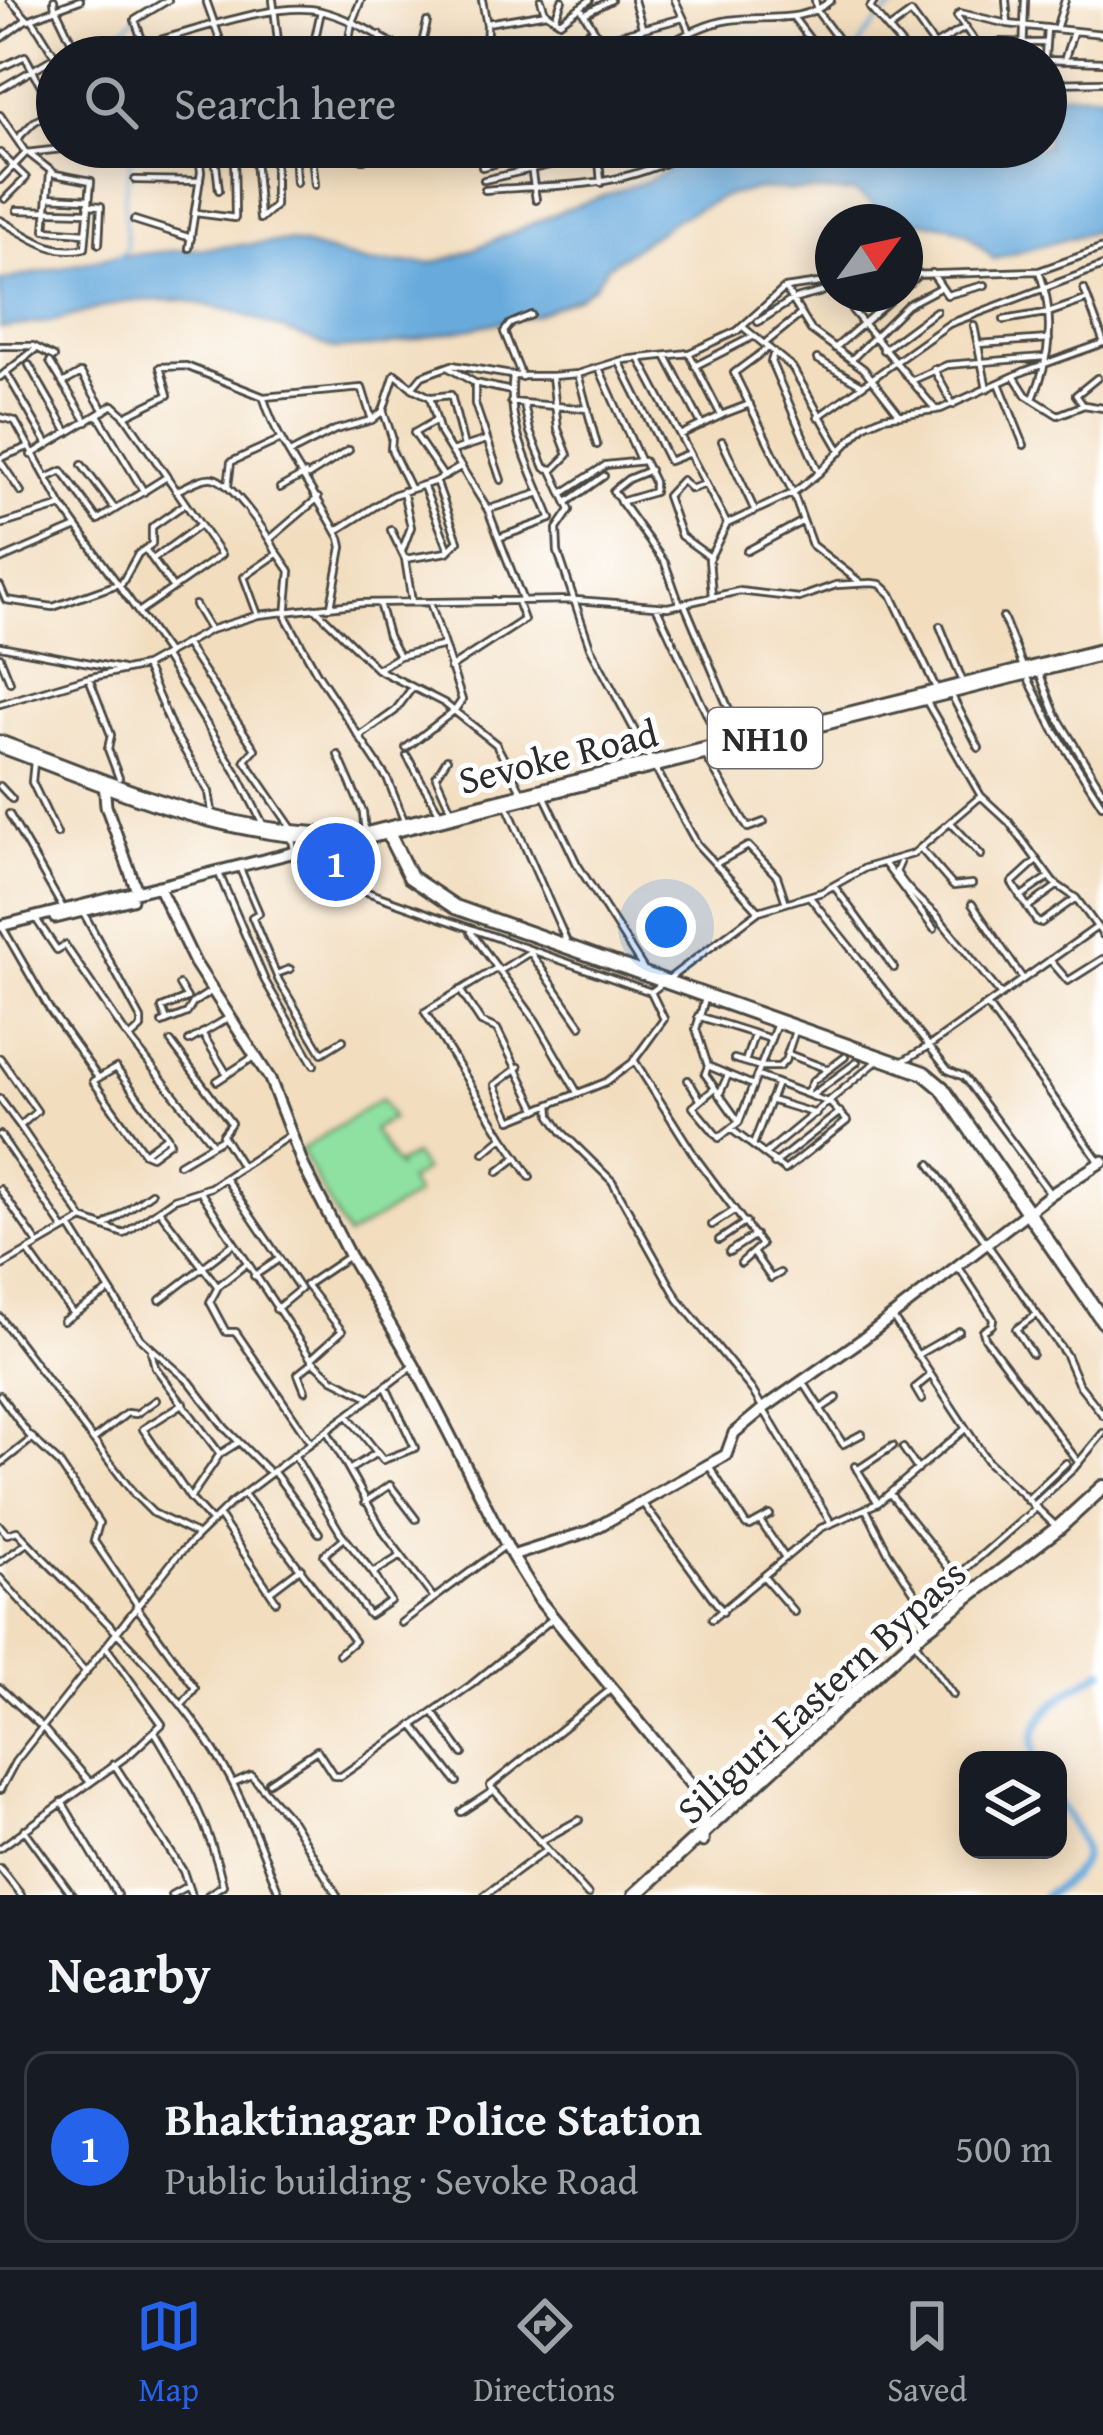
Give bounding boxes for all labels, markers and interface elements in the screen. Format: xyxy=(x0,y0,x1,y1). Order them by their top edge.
search box xyxy=(36,36,1067,168)
icon: search xyxy=(78,69,144,135)
text: Search here xyxy=(174,70,396,135)
north arrow xyxy=(815,204,923,312)
street label: Sevoke Road xyxy=(452,703,664,808)
road number: NH10 xyxy=(708,708,822,768)
pin: 1 xyxy=(297,817,375,907)
your location xyxy=(636,897,696,957)
street label: Siliguri Eastern Bypass xyxy=(663,1545,978,1836)
map controls xyxy=(959,1751,1067,1859)
button: layers xyxy=(959,1751,1067,1859)
text: Nearby xyxy=(48,1936,211,2011)
text: Bhaktinagar Police Station xyxy=(165,2086,702,2151)
text: 1 xyxy=(80,2119,100,2176)
text: 500 m xyxy=(955,2119,1052,2176)
text: Public building · Sevoke Road xyxy=(165,2151,638,2208)
tab: Map xyxy=(136,2293,202,2413)
tab: Directions xyxy=(474,2293,615,2413)
tab: Saved xyxy=(887,2293,967,2413)

